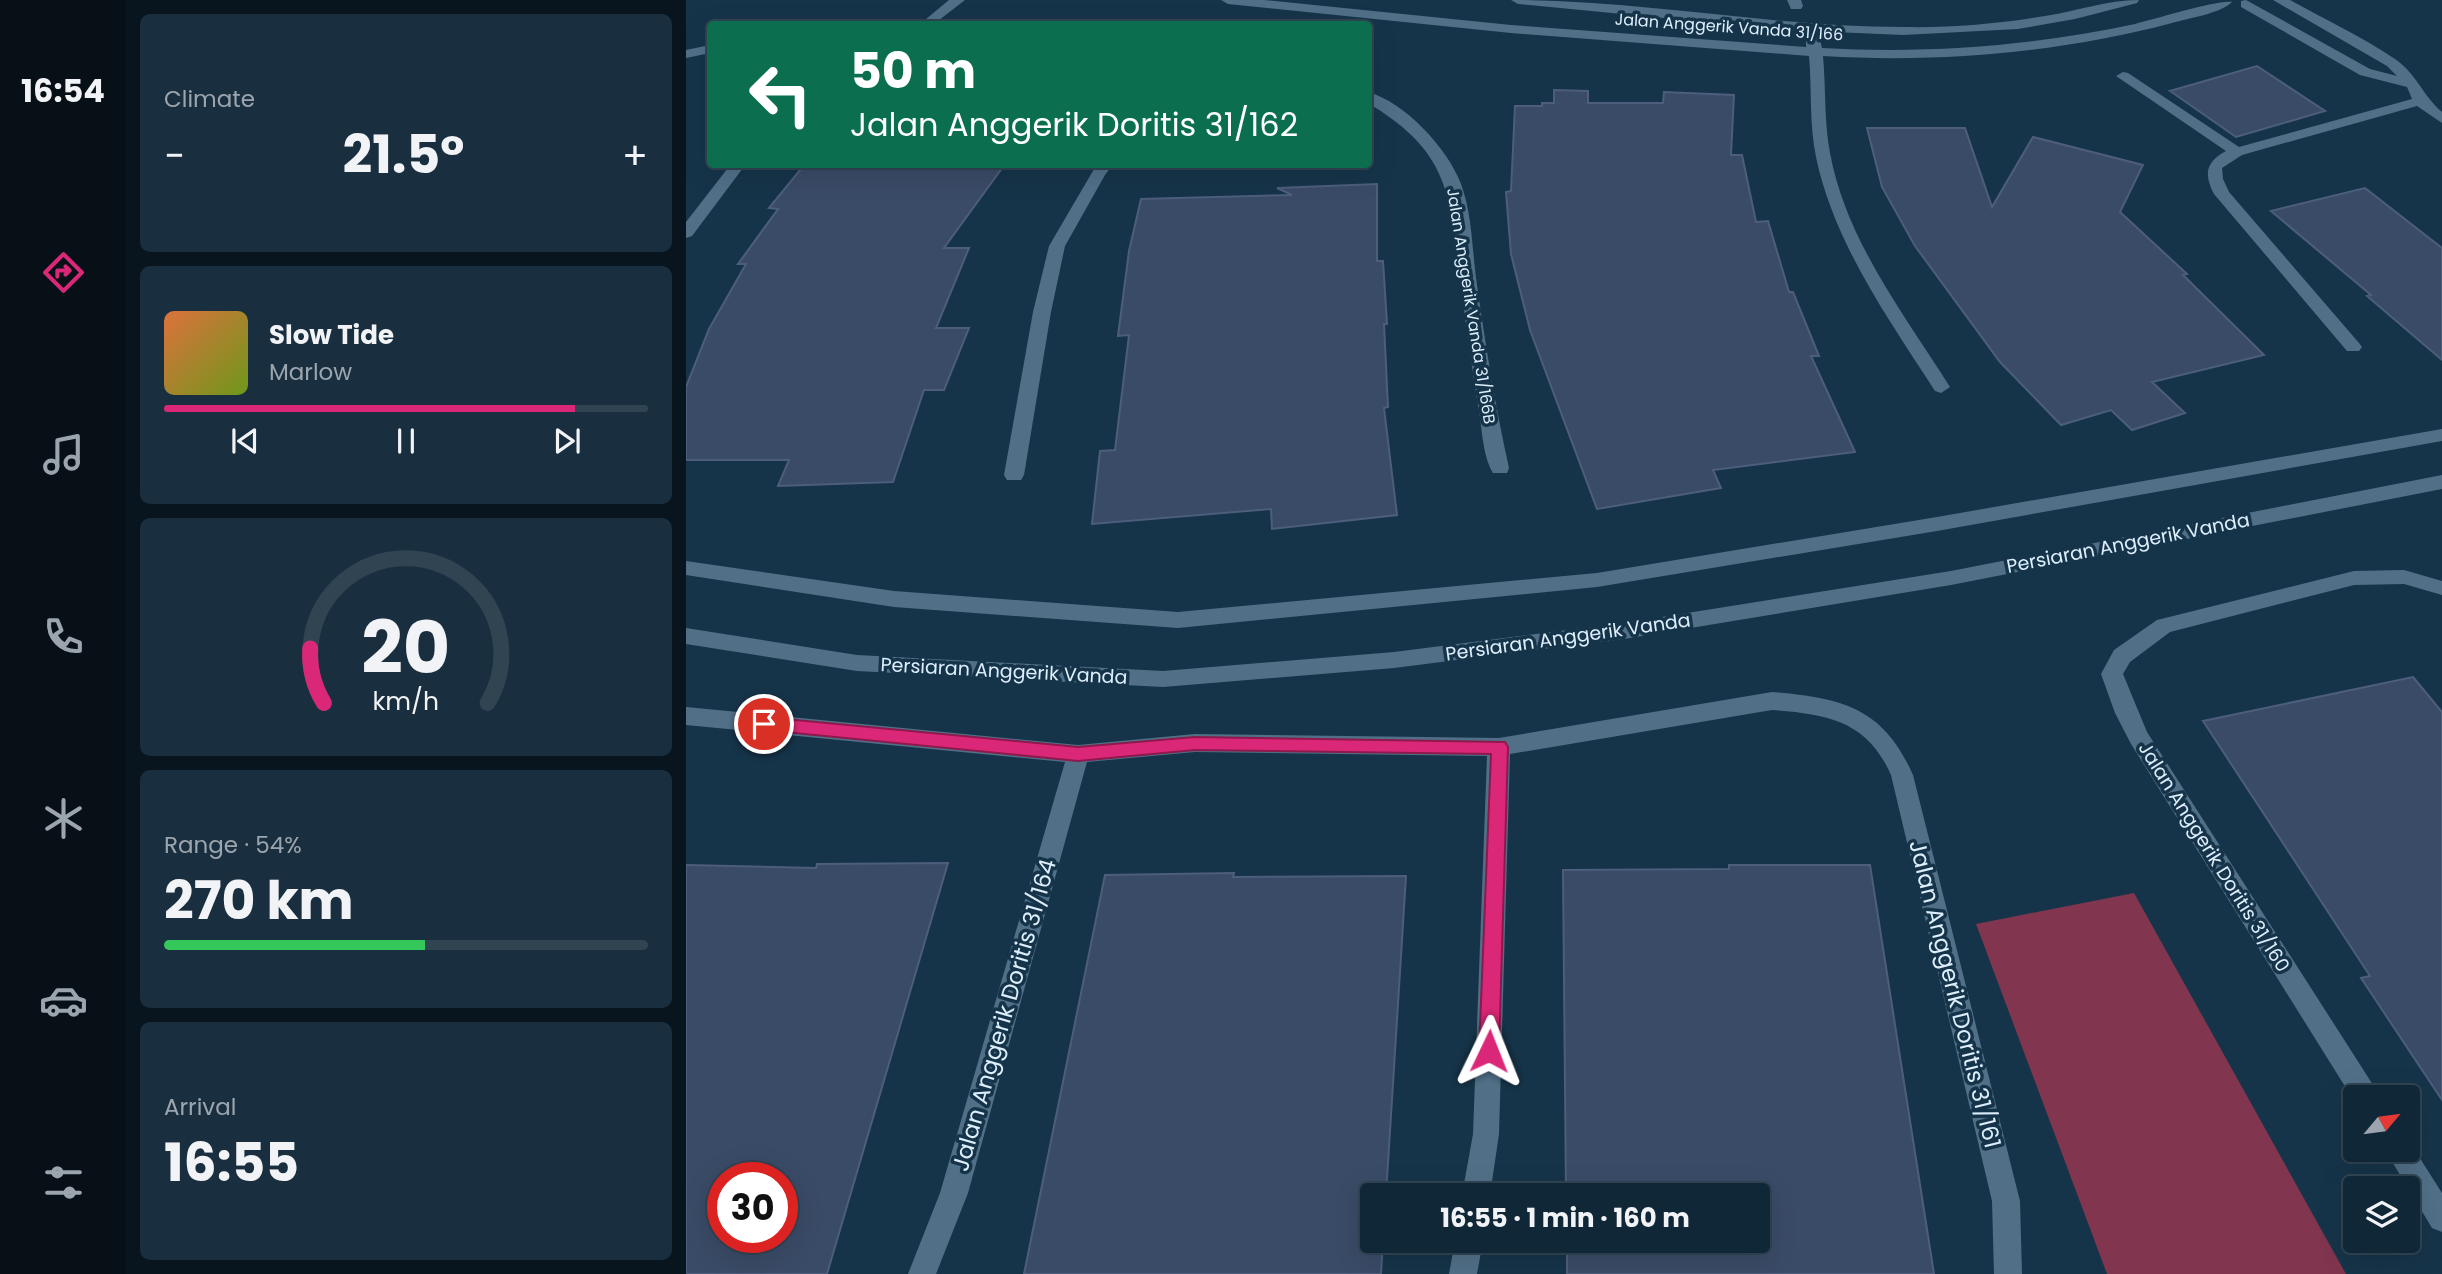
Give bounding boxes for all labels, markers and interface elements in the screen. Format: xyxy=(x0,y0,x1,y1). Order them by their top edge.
street label: Jalan Anggerik Vanda 31/166 xyxy=(1614,8,1844,46)
text: 50 m xyxy=(850,37,976,105)
icon: left xyxy=(735,49,826,140)
text: 16:54 xyxy=(21,68,105,113)
text: Climate xyxy=(164,83,255,115)
text: Jalan Anggerik Doritis 31/162 xyxy=(850,102,1298,147)
text: 21.5° xyxy=(343,118,464,191)
text: − xyxy=(164,129,185,182)
text: + xyxy=(622,129,648,182)
street label: Jalan Anggerik Vanda 31/166B xyxy=(1441,186,1501,426)
icon: directions xyxy=(39,248,88,297)
text: Slow Tide xyxy=(269,317,394,353)
text: Marlow xyxy=(269,356,352,388)
icon: previous xyxy=(226,422,264,460)
icon: pause xyxy=(387,422,425,460)
icon: next xyxy=(548,422,586,460)
icon: music xyxy=(39,430,88,479)
street label: Persiaran Anggerik Vanda xyxy=(2004,506,2252,580)
text: 20 xyxy=(361,597,451,698)
street label: Persiaran Anggerik Vanda xyxy=(1444,606,1692,668)
icon: phone xyxy=(39,612,88,661)
street label: Persiaran Anggerik Vanda xyxy=(880,651,1128,691)
text: km/h xyxy=(373,684,439,719)
pin xyxy=(734,694,794,754)
icon: arrive xyxy=(745,705,783,743)
street label: Jalan Anggerik Doritis 31/160 xyxy=(2132,737,2296,977)
icon: climate xyxy=(39,794,88,843)
text: Range · 54% xyxy=(164,829,302,861)
street label: Jalan Anggerik Doritis 31/161 xyxy=(1901,837,2009,1151)
street label: Jalan Anggerik Doritis 31/164 xyxy=(944,855,1064,1175)
text: 270 km xyxy=(164,864,354,937)
icon: car xyxy=(39,976,88,1025)
position arrow xyxy=(1452,1014,1526,1088)
north arrow xyxy=(2343,1085,2420,1162)
map controls xyxy=(2343,1085,2420,1253)
text: Arrival xyxy=(164,1091,236,1123)
text: 16:55 xyxy=(164,1126,299,1199)
icon: filters xyxy=(39,1158,88,1207)
speed limit sign: 30 xyxy=(707,1162,798,1253)
button: layers xyxy=(2343,1176,2420,1253)
text: 16:55 · 1 min · 160 m xyxy=(1440,1200,1690,1236)

